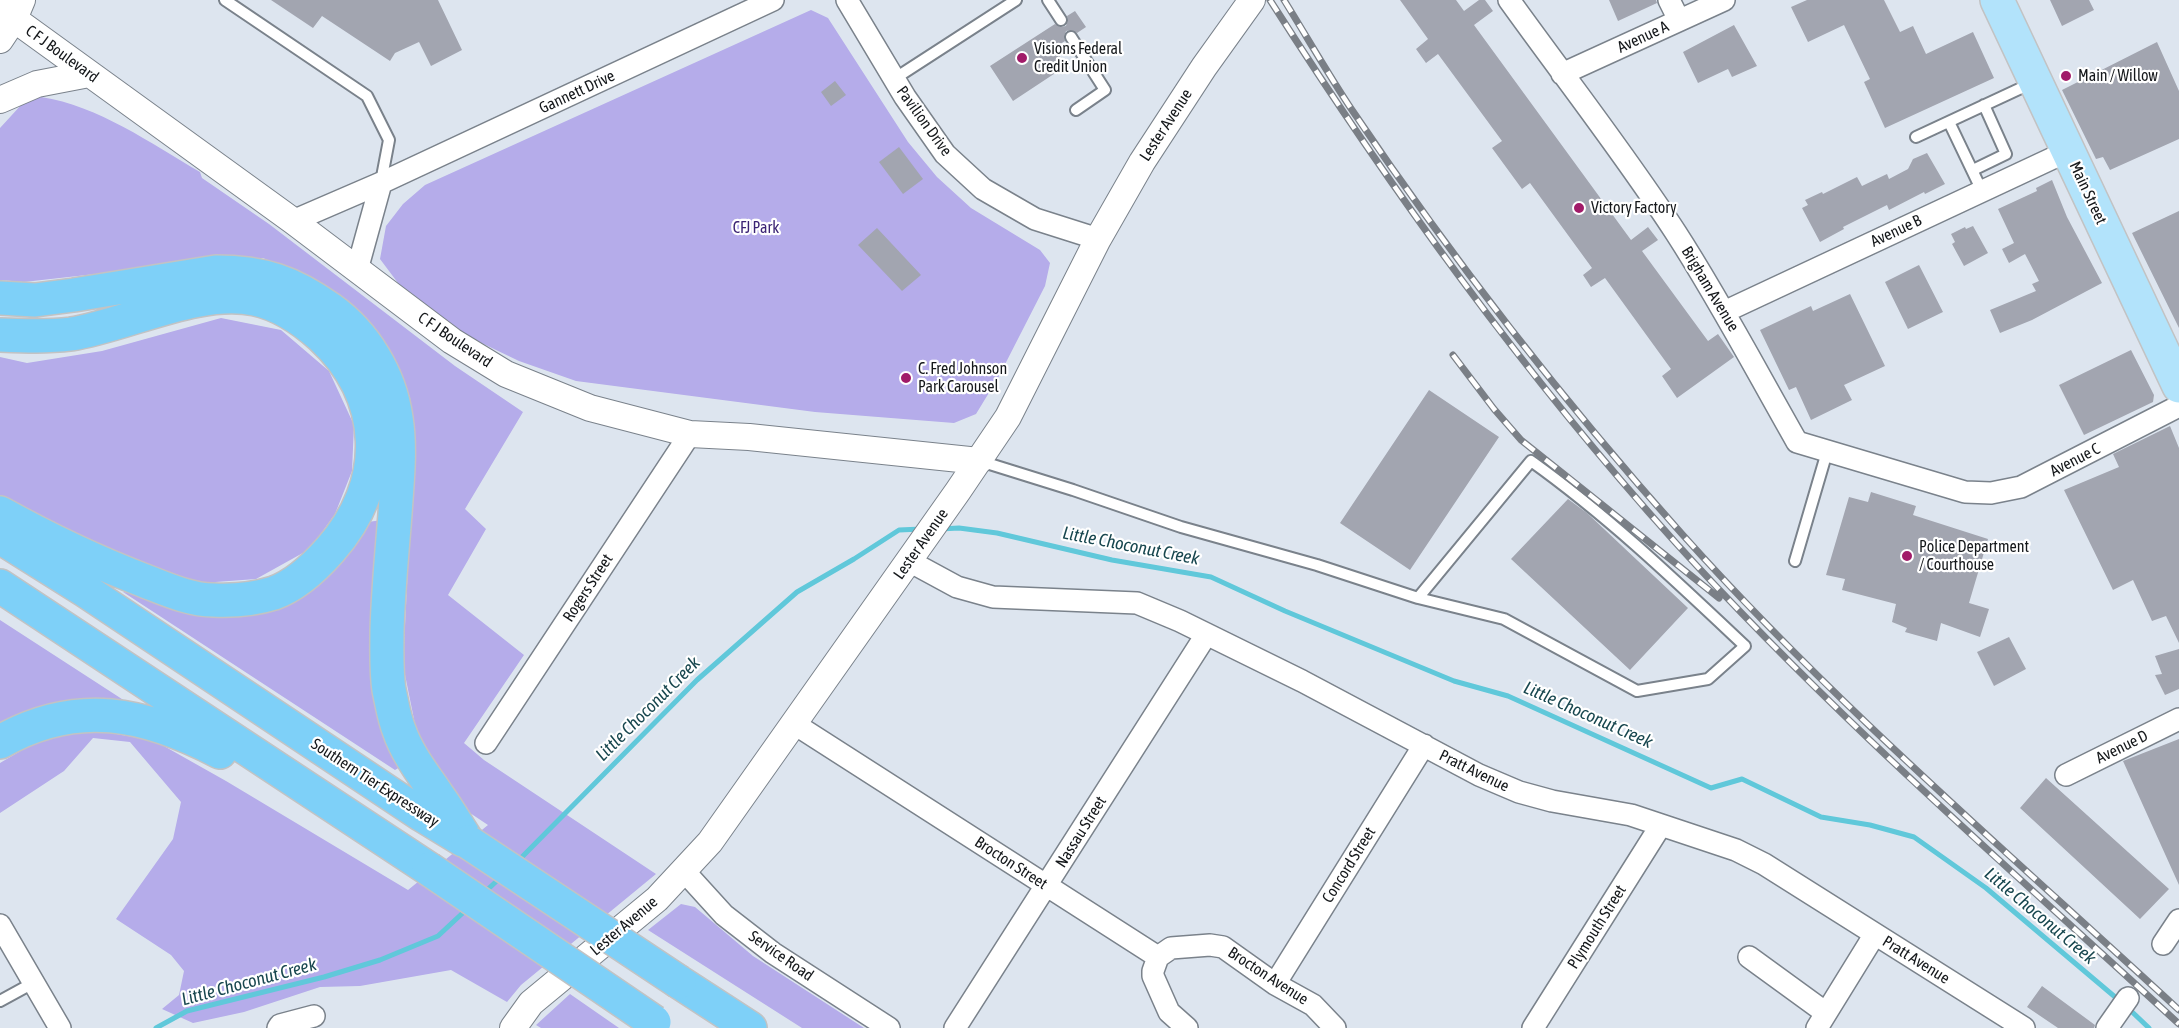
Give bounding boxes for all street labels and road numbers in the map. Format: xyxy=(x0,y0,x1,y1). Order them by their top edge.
street label: Avenue A xyxy=(1614,17,1672,57)
street label: C F J Boulevard xyxy=(22,21,102,87)
street label: Gannett Drive xyxy=(536,66,618,118)
street label: Pavilion Drive xyxy=(892,82,956,160)
street label: Lester Avenue xyxy=(1136,85,1196,165)
street label: Main Street xyxy=(2065,159,2111,227)
street label: Avenue B xyxy=(1867,211,1925,251)
street label: Brigham Avenue xyxy=(1677,243,1743,335)
street label: C F J Boulevard xyxy=(414,308,496,372)
street label: Avenue C xyxy=(2047,439,2103,481)
street label: Lester Avenue xyxy=(890,505,952,583)
street label: Rogers Street xyxy=(559,550,617,626)
street label: Avenue D xyxy=(2093,726,2151,768)
street label: Southern Tier Expressway xyxy=(308,735,442,831)
street label: Pratt Avenue xyxy=(1436,746,1512,796)
street label: Nassau Street xyxy=(1051,793,1111,871)
street label: Concord Street xyxy=(1318,824,1380,906)
street label: Brocton Street xyxy=(971,832,1051,894)
street label: Plymouth Street xyxy=(1564,882,1630,972)
street label: Lester Avenue xyxy=(586,892,662,960)
street label: Service Road xyxy=(745,927,817,985)
street label: Pratt Avenue xyxy=(1879,932,1953,988)
street label: Brocton Avenue xyxy=(1224,943,1312,1009)

